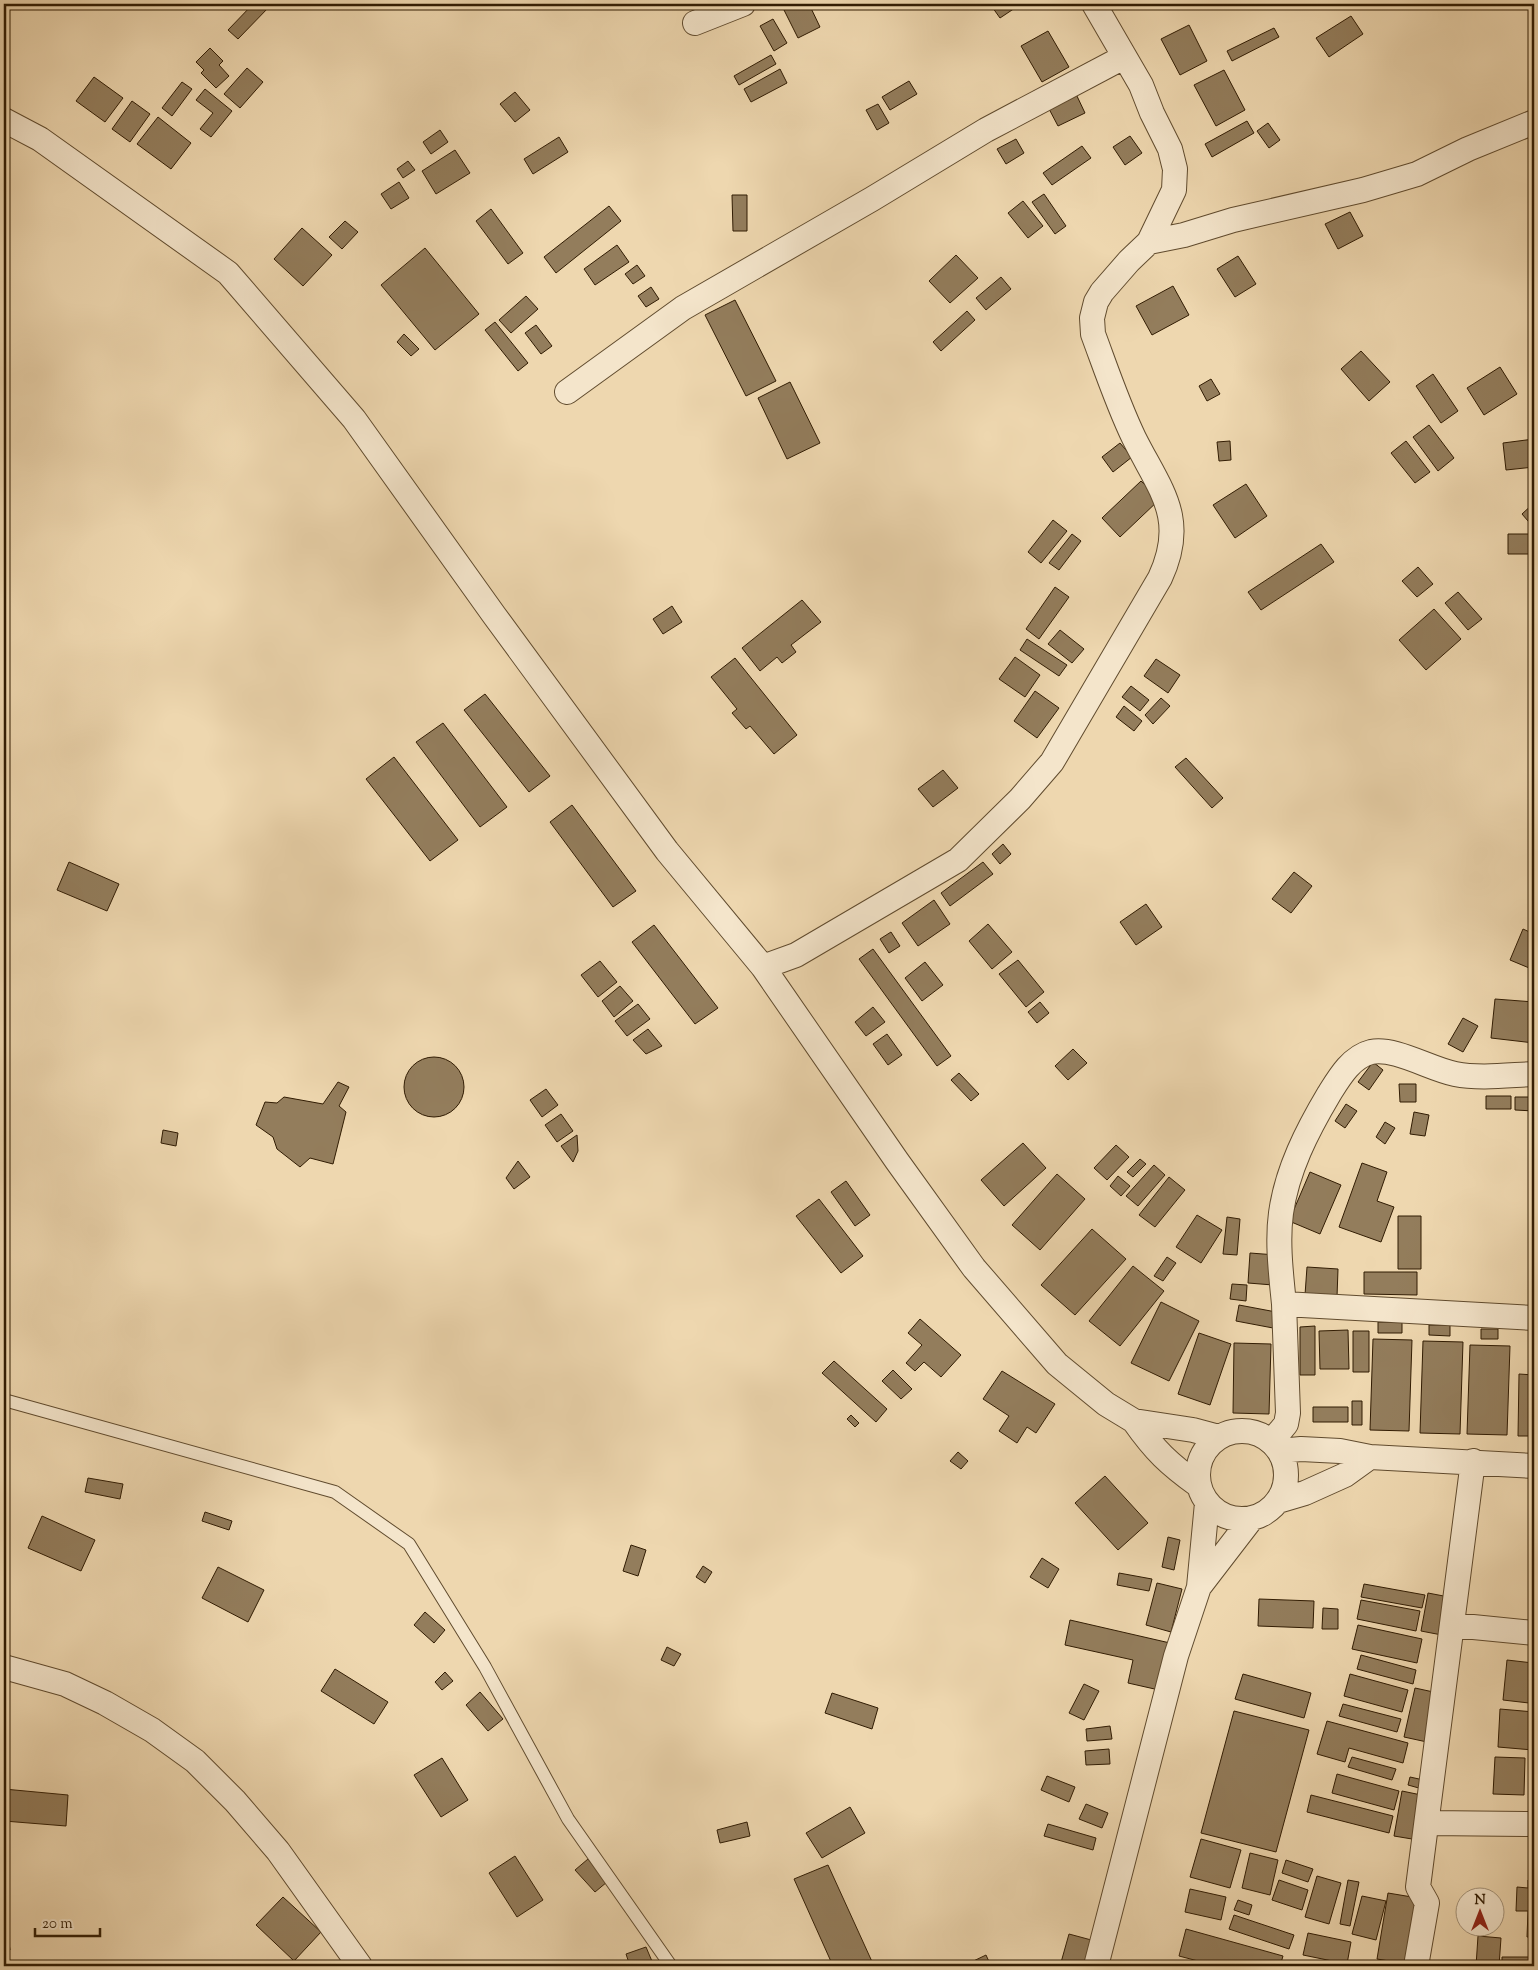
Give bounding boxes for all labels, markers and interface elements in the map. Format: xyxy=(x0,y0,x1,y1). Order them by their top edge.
north arrow xyxy=(1456,1888,1506,1938)
text: N xyxy=(1474,1891,1486,1911)
scale bar xyxy=(35,1905,100,1937)
text: 20 m xyxy=(42,1914,73,1935)

